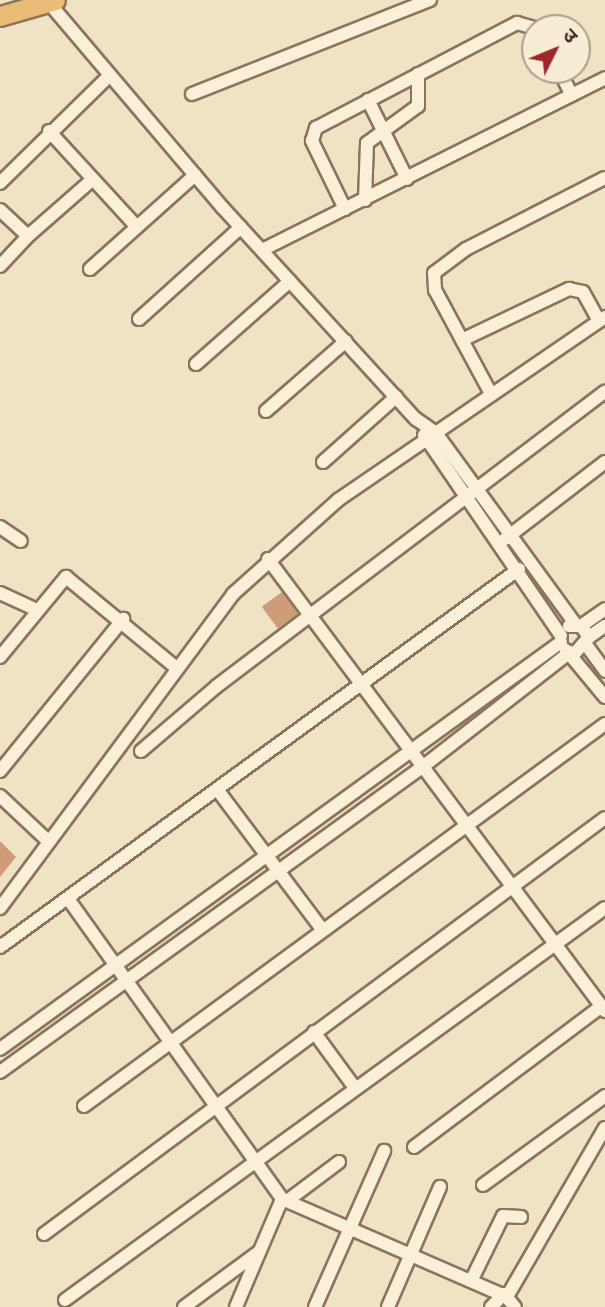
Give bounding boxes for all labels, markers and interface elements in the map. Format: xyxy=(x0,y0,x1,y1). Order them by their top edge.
north arrow xyxy=(521,14,591,84)
text: उ xyxy=(558,24,582,48)

